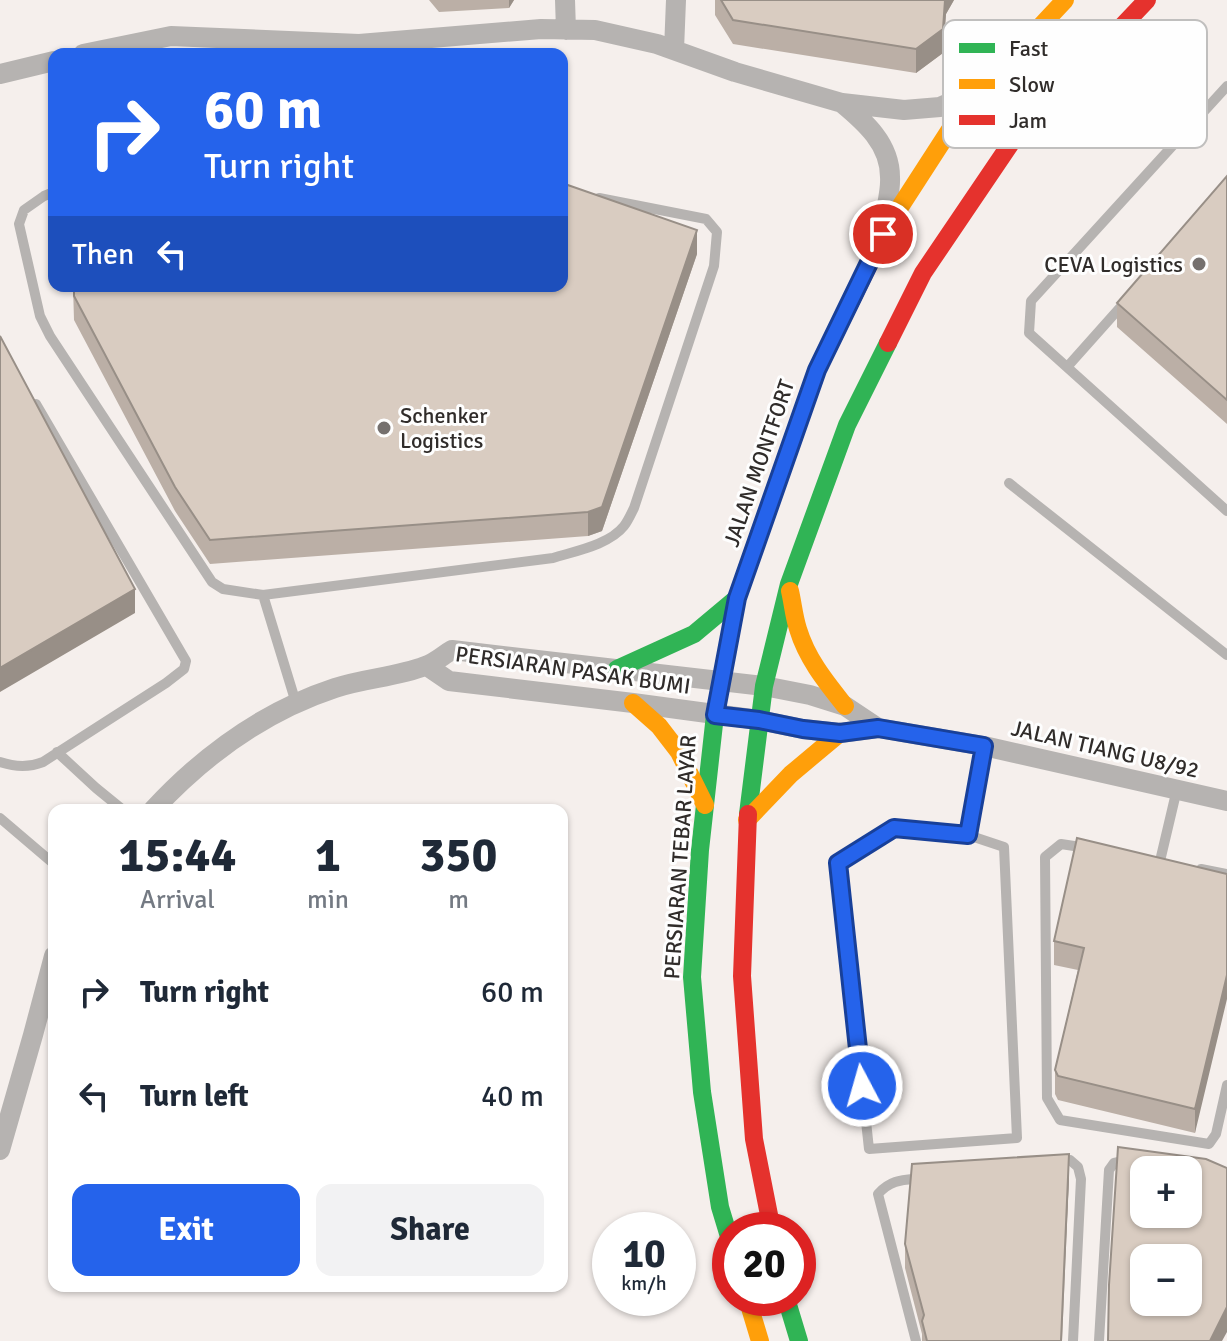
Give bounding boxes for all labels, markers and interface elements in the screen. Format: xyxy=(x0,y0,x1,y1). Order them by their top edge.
legend xyxy=(943,20,1207,148)
text: Fast xyxy=(1009,35,1049,62)
text: Slow xyxy=(1009,71,1055,98)
text: 60 m xyxy=(204,75,322,144)
icon: right xyxy=(72,80,176,184)
text: Jam xyxy=(1009,107,1047,134)
text: Turn right xyxy=(204,144,354,189)
pin xyxy=(849,200,917,268)
icon: arrive xyxy=(861,212,905,256)
icon: left xyxy=(150,232,194,276)
text: Then xyxy=(72,236,134,273)
place label: CEVA Logistics xyxy=(1044,251,1183,278)
marker: CEVA Logistics xyxy=(1190,255,1208,273)
street label: JALAN MONTFORT xyxy=(718,376,800,550)
place label: Schenker Logistics xyxy=(400,402,487,454)
marker: Schenker Logistics xyxy=(375,419,393,437)
street label: PERSIARAN PASAK BUMI xyxy=(454,640,692,700)
street label: JALAN TIANG U8/92 xyxy=(1009,714,1201,784)
street label: PERSIARAN TEBAR LAYAR xyxy=(658,734,702,980)
text: 15:44 xyxy=(119,826,236,885)
text: 1 xyxy=(315,826,341,885)
text: 350 xyxy=(420,826,497,885)
text: Arrival xyxy=(140,884,215,916)
text: min xyxy=(307,884,349,916)
text: m xyxy=(448,884,469,916)
icon: right xyxy=(72,970,116,1014)
text: Turn right xyxy=(140,974,269,1011)
text: 60 m xyxy=(481,974,544,1011)
position arrow xyxy=(820,1044,904,1128)
icon: left xyxy=(72,1074,116,1118)
text: Turn left xyxy=(140,1078,249,1115)
text: 40 m xyxy=(481,1078,544,1115)
map controls xyxy=(1130,1156,1202,1316)
button: + xyxy=(1130,1156,1202,1228)
button: Exit xyxy=(72,1184,300,1276)
button: Share xyxy=(316,1184,544,1276)
speed limit sign: 20 xyxy=(712,1212,816,1316)
text: 10 xyxy=(622,1229,666,1279)
button: − xyxy=(1130,1244,1202,1316)
text: km/h xyxy=(621,1271,667,1296)

